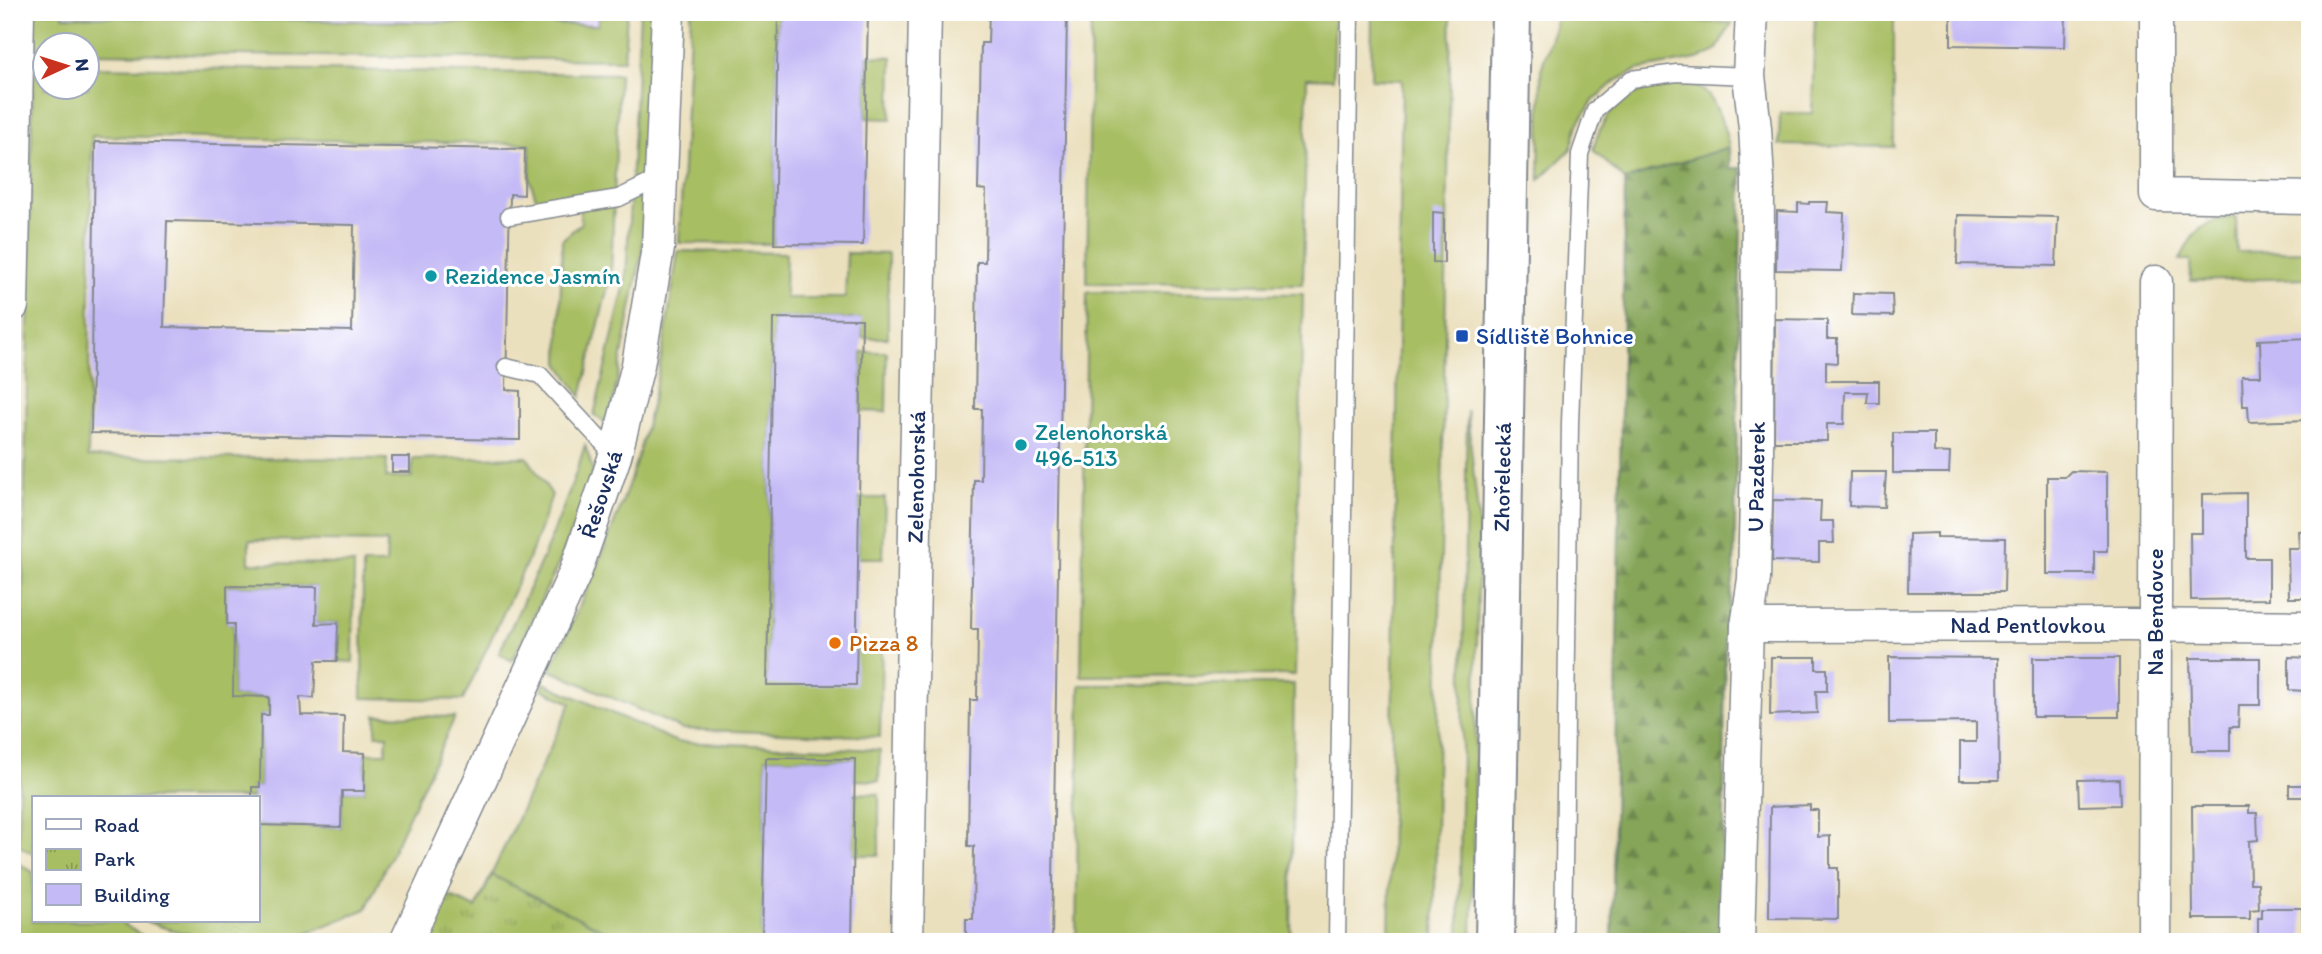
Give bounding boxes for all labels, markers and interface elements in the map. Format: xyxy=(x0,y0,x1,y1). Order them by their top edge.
north arrow xyxy=(32,32,102,102)
text: N xyxy=(71,58,94,72)
place label: Rezidence Jasmín xyxy=(445,262,621,290)
marker: Rezidence Jasmín xyxy=(423,268,439,284)
place label: Sídliště Bohnice xyxy=(1476,322,1634,350)
marker: Sídliště Bohnice xyxy=(1454,328,1470,344)
street label: Zelenohorská xyxy=(901,410,931,544)
place label: Zelenohorská 496-513 xyxy=(1035,418,1168,472)
street label: U Pazderek xyxy=(1741,421,1771,533)
street label: Zhořelecká xyxy=(1487,422,1517,532)
marker: Zelenohorská 496-513 xyxy=(1013,437,1029,453)
street label: Řešovská xyxy=(574,446,628,542)
street label: Na Bendovce xyxy=(2141,548,2169,676)
street label: Nad Pentlovkou xyxy=(1950,611,2106,639)
place label: Pizza 8 xyxy=(849,629,918,657)
marker: Pizza 8 xyxy=(827,635,843,651)
legend xyxy=(32,796,259,922)
text: Road xyxy=(94,812,140,837)
text: Park xyxy=(94,846,136,871)
text: Building xyxy=(94,882,170,907)

